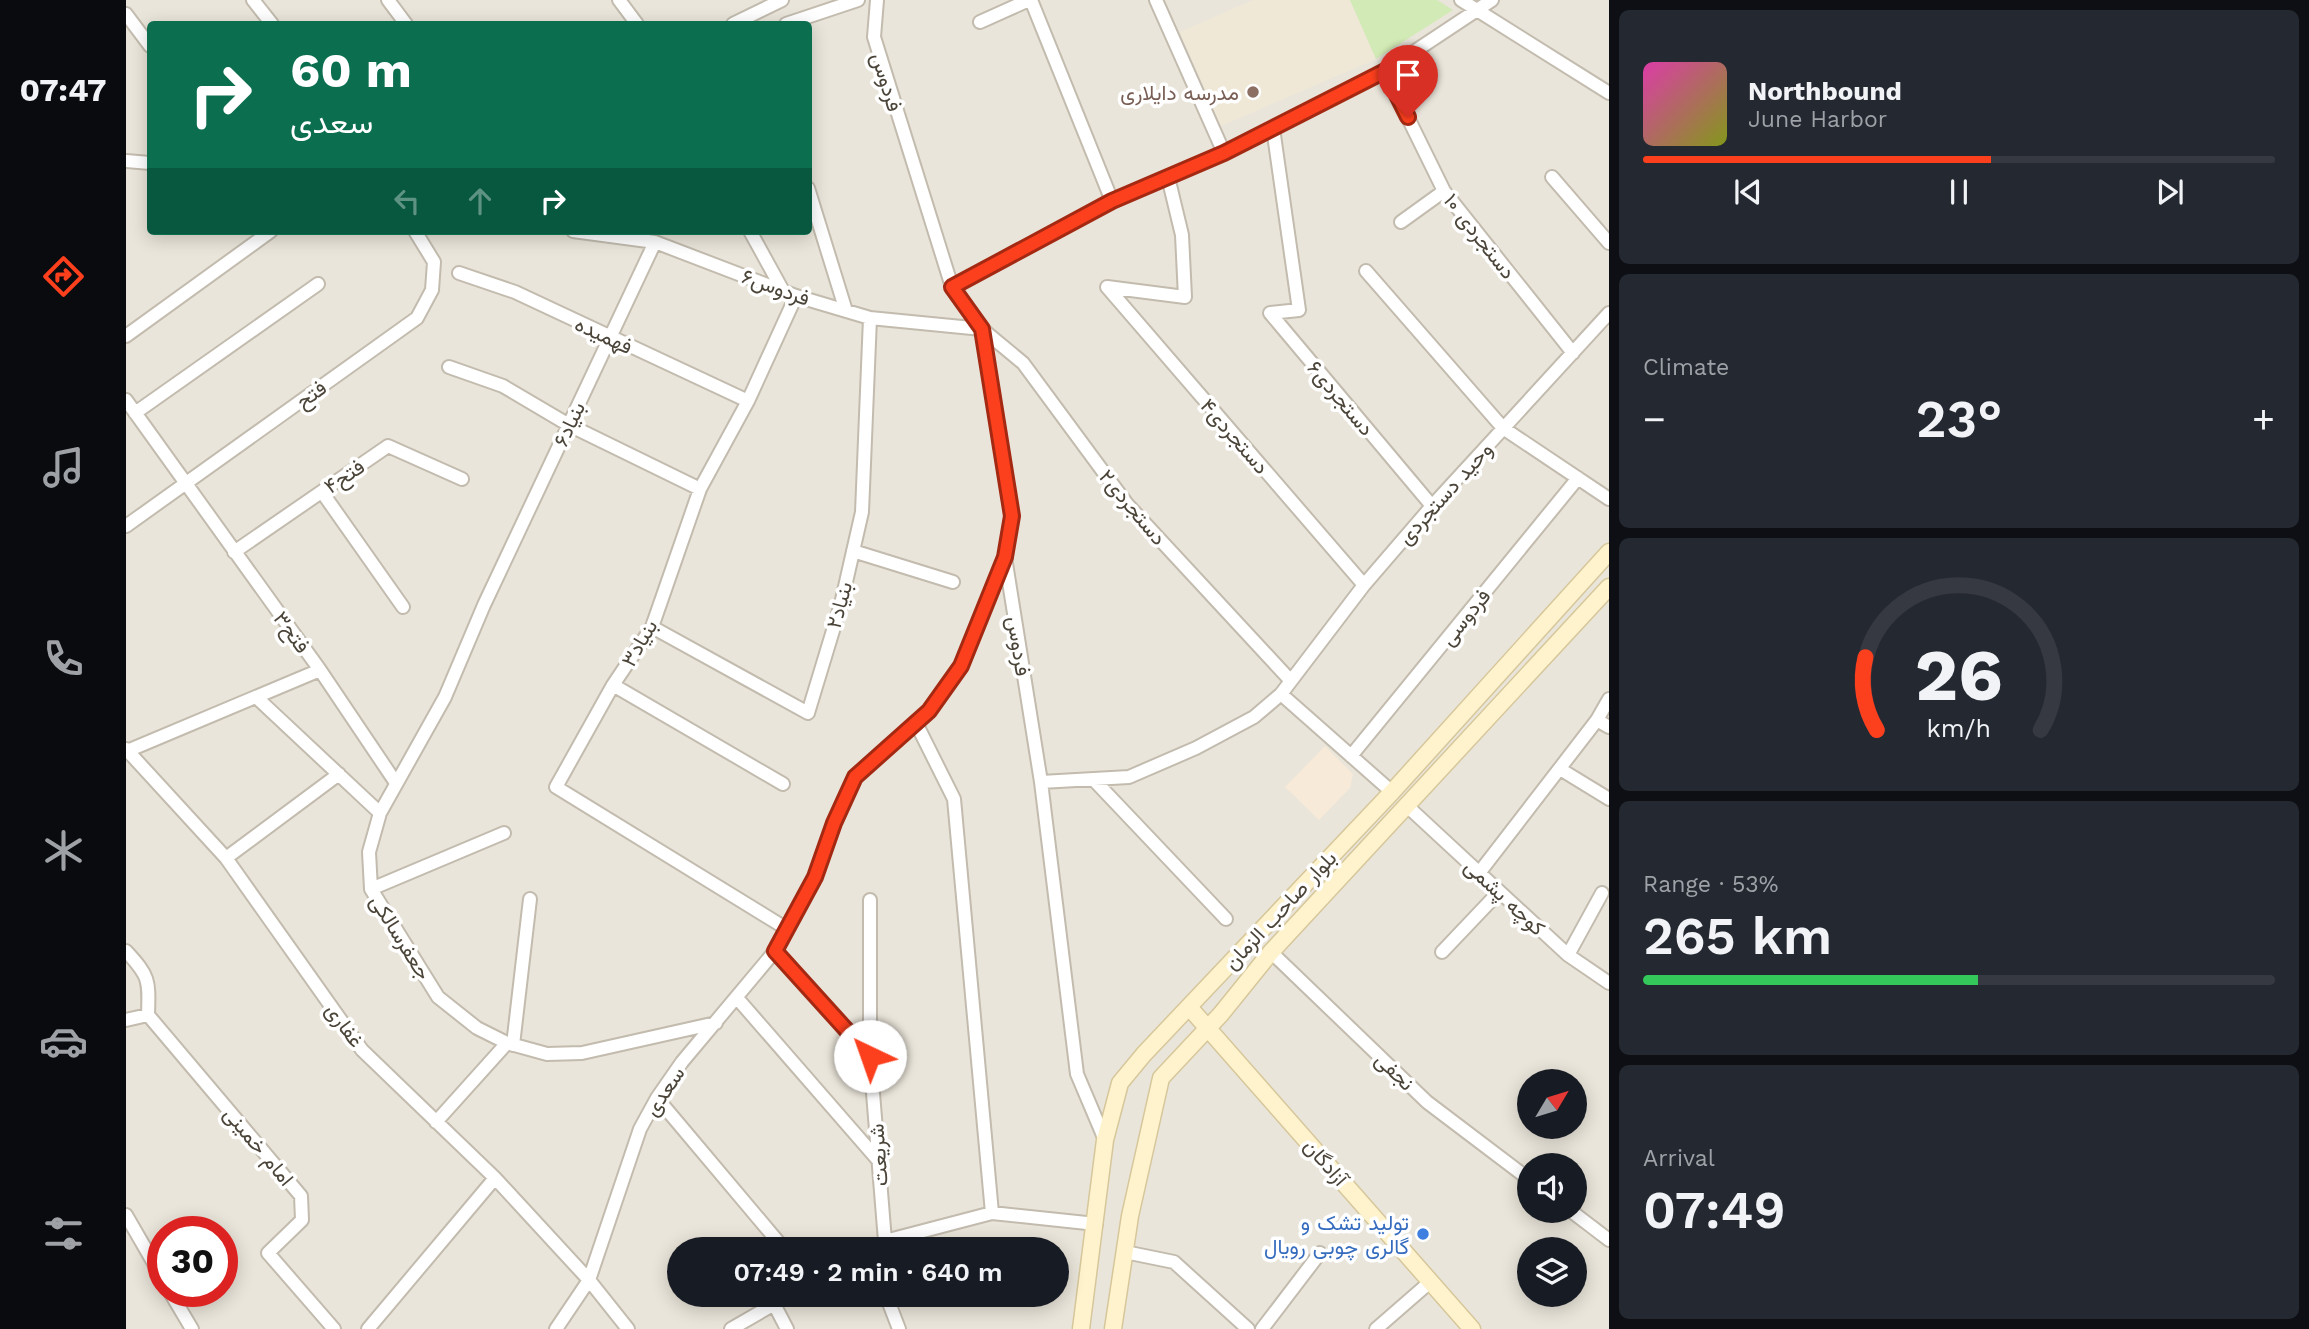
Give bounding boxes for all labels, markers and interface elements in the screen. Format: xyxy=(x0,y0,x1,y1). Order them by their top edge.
text: 60 m xyxy=(290,41,412,99)
pin xyxy=(1378,45,1438,117)
icon: right xyxy=(175,49,266,140)
street label: فردوس xyxy=(865,50,908,115)
icon: arrive xyxy=(1389,56,1427,94)
text: 07:47 xyxy=(20,71,106,109)
text: Northbound xyxy=(1748,76,1902,106)
place label: مدرسه دایلاری xyxy=(1120,80,1239,106)
marker: مدرسه دایلاری xyxy=(1245,84,1261,100)
text: سعدی xyxy=(290,103,373,141)
text: June Harbor xyxy=(1748,106,1887,133)
icon: previous xyxy=(1729,173,1767,211)
icon: pause xyxy=(1940,173,1978,211)
icon: next xyxy=(2151,173,2189,211)
icon: left xyxy=(388,182,426,220)
icon: ahead xyxy=(461,182,499,220)
icon: right xyxy=(534,182,572,220)
street label: دستجردی ۱۰ xyxy=(1438,188,1521,284)
icon: directions xyxy=(39,252,88,301)
street label: فردوس۶ xyxy=(738,263,813,312)
street label: فهمیده xyxy=(571,311,637,360)
text: Climate xyxy=(1643,354,1729,381)
street label: دستجردی۶ xyxy=(1302,355,1380,441)
street label: فتح xyxy=(291,375,332,415)
text: 23° xyxy=(1916,389,2002,450)
street label: دستجردی۴ xyxy=(1195,393,1275,479)
text: − xyxy=(1643,397,1666,441)
text: + xyxy=(2252,397,2275,441)
street label: بنیاد۶ xyxy=(548,398,590,450)
street label: وحید دستجردی xyxy=(1393,437,1498,550)
icon: music xyxy=(39,443,88,492)
street label: فتح۴ xyxy=(319,453,370,500)
street label: دستجردی۲ xyxy=(1093,464,1172,550)
street label: بنیاد۲ xyxy=(821,579,857,631)
street label: فردوسی xyxy=(1435,584,1496,651)
street label: فتح۳ xyxy=(267,606,315,659)
street label: فردوس xyxy=(1001,614,1036,678)
street label: بنیاد۳ xyxy=(616,615,662,671)
text: 26 xyxy=(1915,633,2003,719)
icon: phone xyxy=(39,634,88,683)
text: km/h xyxy=(1927,714,1991,743)
icon: climate xyxy=(39,826,88,875)
street label: بلوار صاحب الزمان xyxy=(1219,845,1342,975)
street label: کوچه پشمی xyxy=(1458,853,1550,942)
text: Range · 53% xyxy=(1643,871,1778,898)
street label: جعفرسالکی xyxy=(364,890,437,985)
text: 265 km xyxy=(1643,906,1832,967)
street label: غفاری xyxy=(320,998,369,1053)
icon: car xyxy=(39,1017,88,1066)
position arrow xyxy=(833,1019,907,1093)
street label: نجفی xyxy=(1370,1047,1420,1095)
street label: سعدی xyxy=(638,1061,690,1121)
north arrow xyxy=(1517,1069,1587,1139)
map controls xyxy=(1517,1069,1587,1307)
street label: امام خمینی xyxy=(217,1101,299,1192)
street label: شریعت xyxy=(863,1123,894,1187)
street label: آزادگان xyxy=(1298,1133,1355,1193)
text: Arrival xyxy=(1643,1145,1715,1172)
button: sound xyxy=(1517,1153,1587,1223)
text: 07:49 xyxy=(1643,1180,1786,1241)
icon: filters xyxy=(39,1209,88,1258)
place label: تولید تشک و گالری چوبی رویال xyxy=(1264,1210,1409,1261)
speed limit sign: 30 xyxy=(147,1216,238,1307)
marker: تولید تشک و گالری چوبی رویال xyxy=(1415,1226,1431,1242)
button: layers xyxy=(1517,1237,1587,1307)
text: 07:49 · 2 min · 640 m xyxy=(733,1257,1003,1287)

